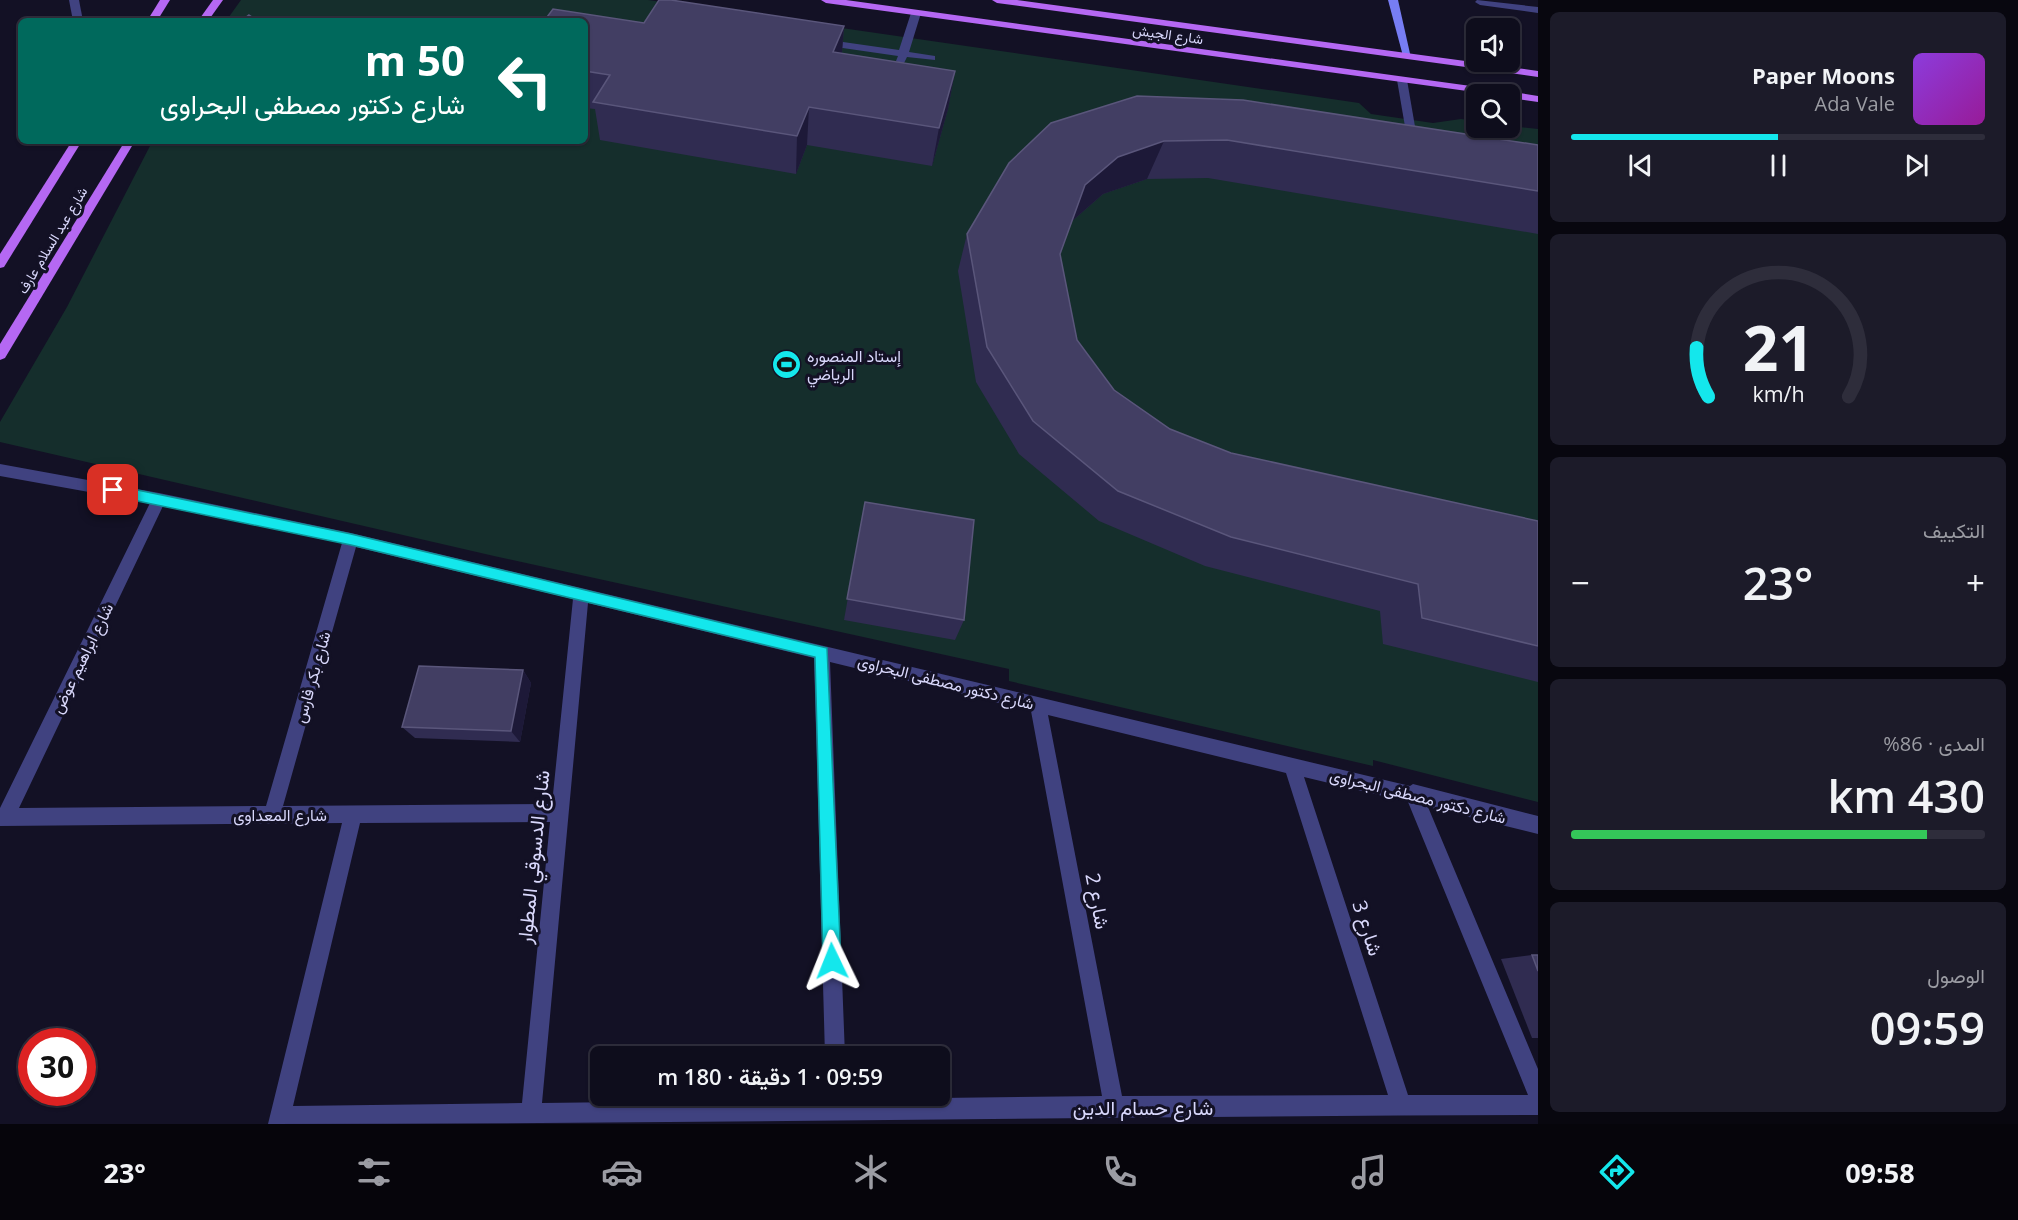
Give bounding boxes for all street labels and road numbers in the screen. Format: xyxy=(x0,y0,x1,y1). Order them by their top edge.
street label: شارع الجيش xyxy=(1131,20,1204,50)
street label: شارع عبد السلام عارف xyxy=(13,183,93,298)
street label: شارع ابراهيم عوض xyxy=(46,599,119,717)
street label: شارع بكر فارس xyxy=(288,629,337,726)
street label: شارع دكتور مصطفى البحراوى xyxy=(855,649,1036,716)
street label: شارع دكتور مصطفى البحراوى xyxy=(1327,763,1508,830)
street label: شارع الدسوقي المطوار xyxy=(510,769,560,946)
street label: شارع المعداوى xyxy=(233,804,327,827)
street label: شارع 2 xyxy=(1078,871,1117,932)
street label: شارع 3 xyxy=(1345,897,1390,960)
street label: شارع حسام الدين xyxy=(1073,1094,1213,1122)

